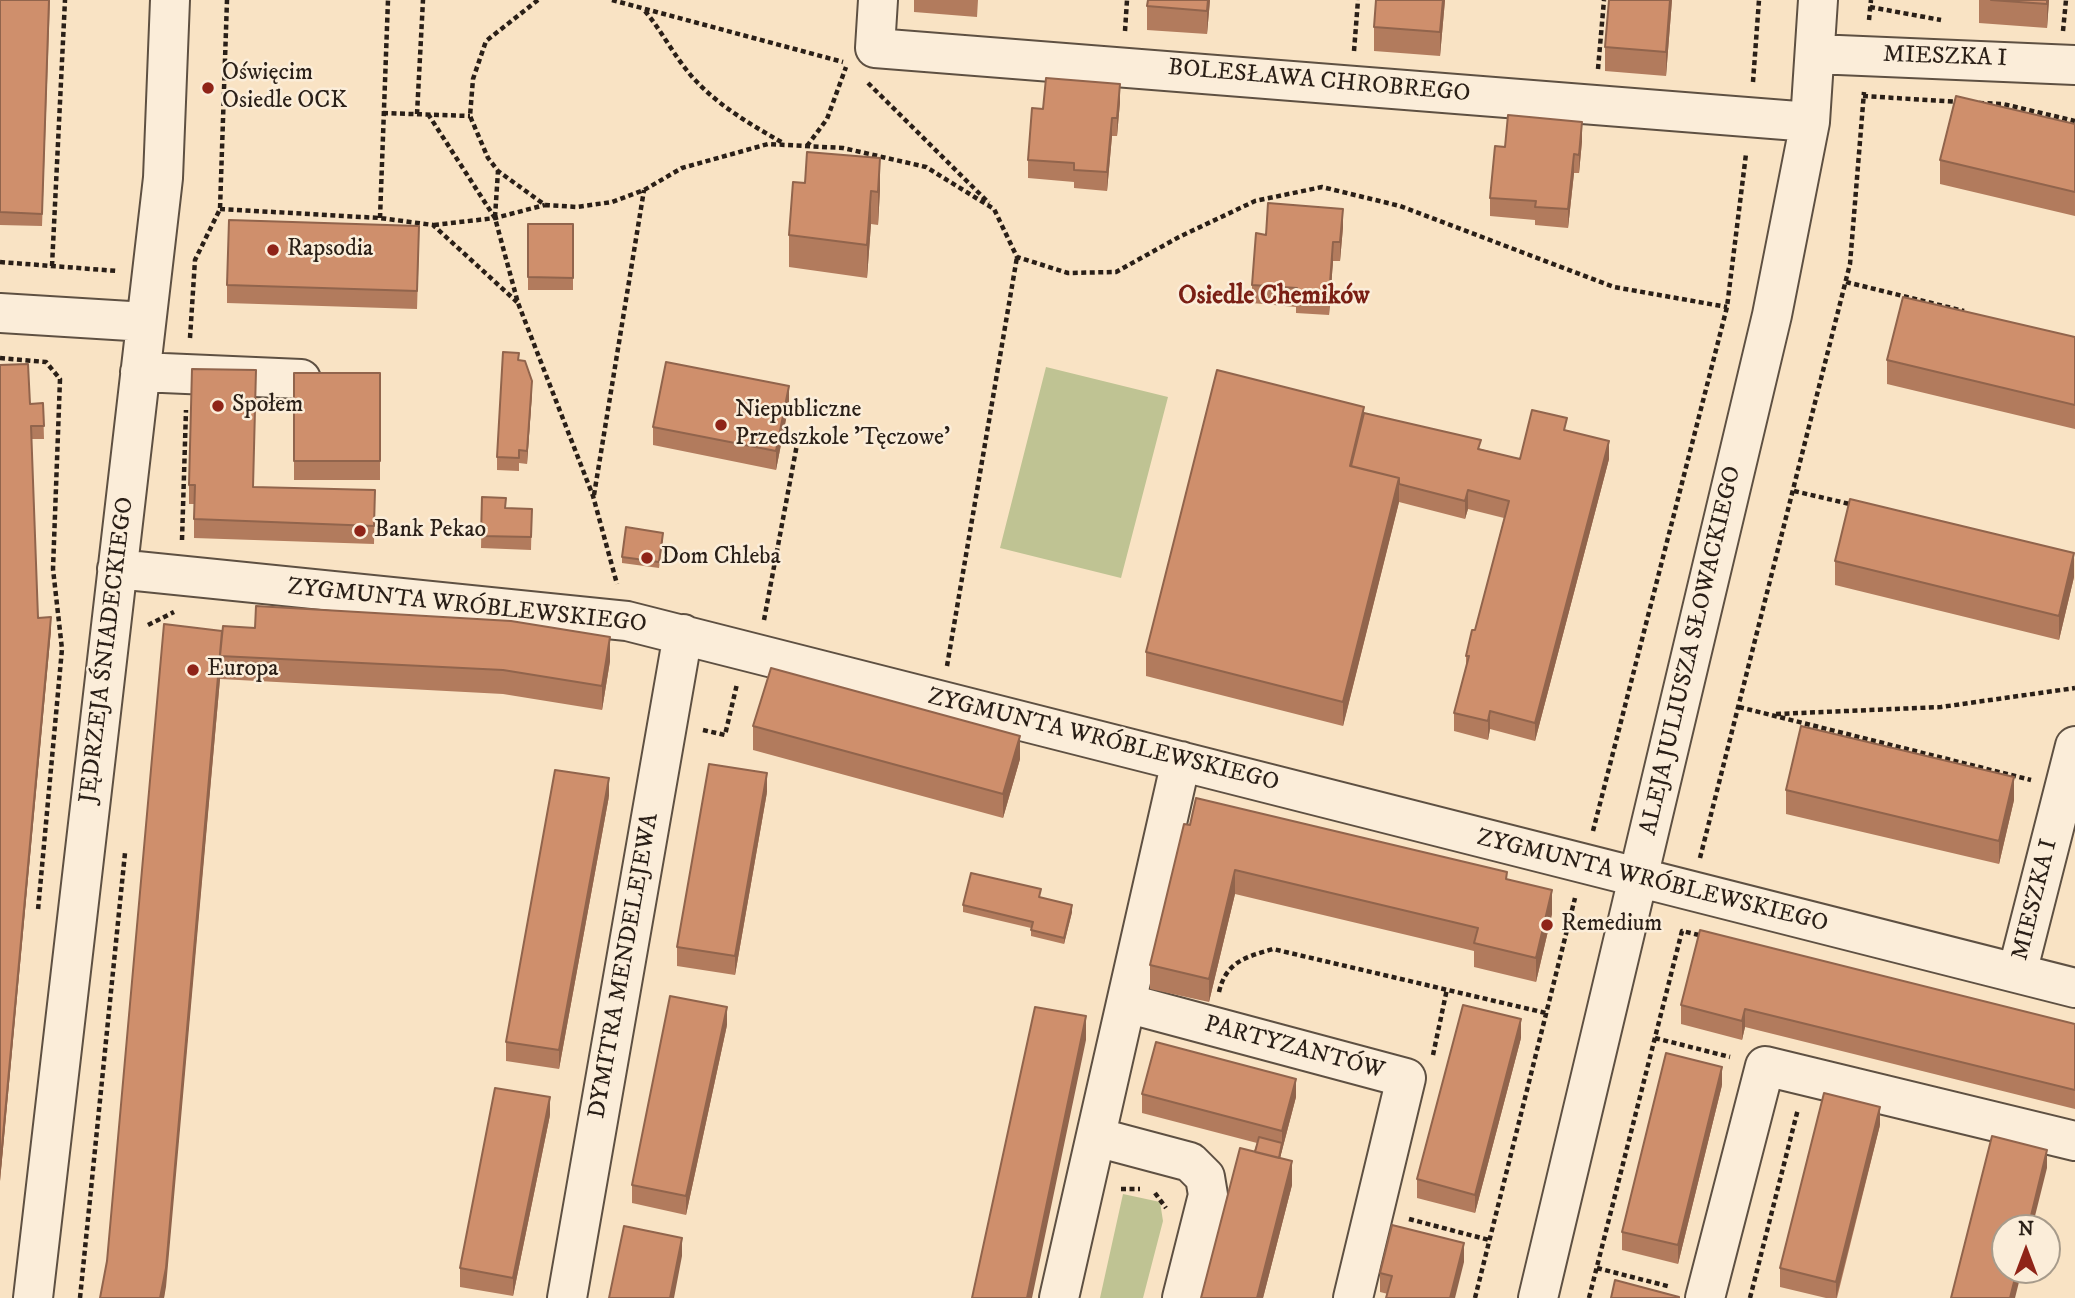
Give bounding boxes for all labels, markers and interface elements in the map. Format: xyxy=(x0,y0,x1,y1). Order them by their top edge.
street label: MIESZKA I xyxy=(1883,41,2007,75)
street label: BOLESŁAWA CHROBREGO xyxy=(1167,54,1471,110)
place label: Oświęcim Osiedle OCK xyxy=(222,60,347,116)
marker: Oświęcim Osiedle OCK xyxy=(200,80,216,96)
place label: Rapsodia xyxy=(287,236,373,264)
marker: Rapsodia xyxy=(265,242,281,258)
district label: Osiedle Chemików xyxy=(1178,282,1370,314)
place label: Społem xyxy=(232,392,303,420)
place label: Niepubliczne Przedszkole 'Tęczowe' xyxy=(735,397,950,453)
marker: Społem xyxy=(210,398,226,414)
marker: Niepubliczne Przedszkole 'Tęczowe' xyxy=(713,417,729,433)
street label: ALEJA JULIUSZA SŁOWACKIEGO xyxy=(1635,464,1749,838)
street label: JĘDRZEJA ŚNIADECKIEGO xyxy=(75,495,141,805)
place label: Bank Pekao xyxy=(374,517,486,545)
marker: Bank Pekao xyxy=(352,523,368,539)
place label: Dom Chleba xyxy=(661,544,781,572)
marker: Dom Chleba xyxy=(639,550,655,566)
street label: ZYGMUNTA WRÓBLEWSKIEGO xyxy=(286,574,648,640)
place label: Europa xyxy=(207,656,278,684)
marker: Europa xyxy=(185,662,201,678)
street label: ZYGMUNTA WRÓBLEWSKIEGO xyxy=(924,683,1282,799)
street label: DYMITRA MENDELEJEWA xyxy=(584,811,666,1121)
street label: ZYGMUNTA WRÓBLEWSKIEGO xyxy=(1473,824,1831,940)
street label: MIESZKA I xyxy=(2007,836,2065,964)
place label: Remedium xyxy=(1561,911,1662,939)
marker: Remedium xyxy=(1539,917,1555,933)
street label: PARTYZANTÓW xyxy=(1201,1011,1387,1087)
north arrow xyxy=(1991,1214,2061,1284)
text: N xyxy=(2018,1218,2034,1241)

